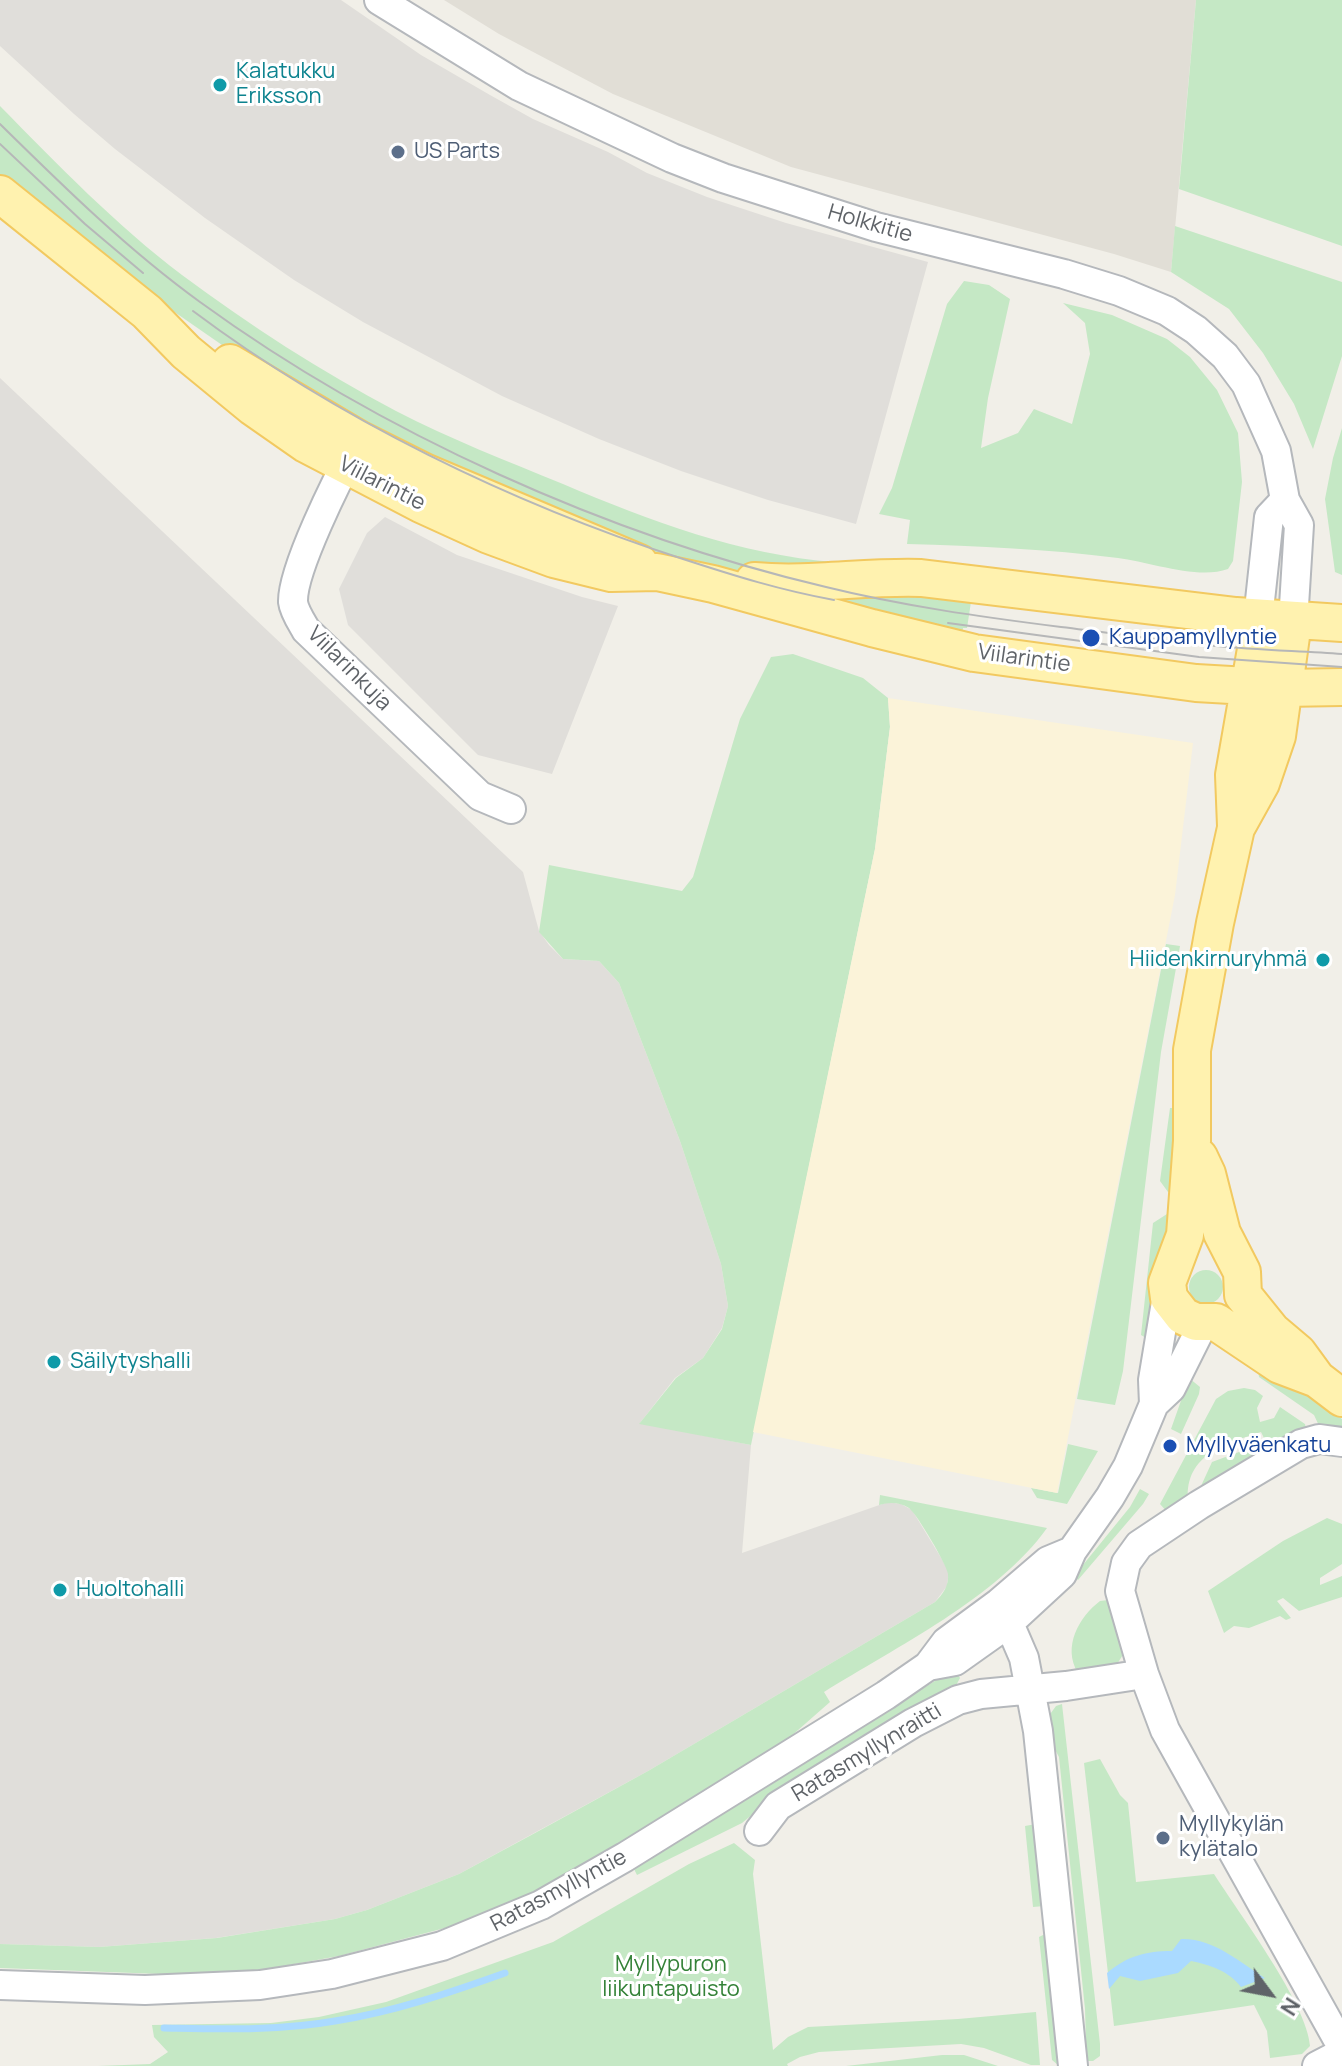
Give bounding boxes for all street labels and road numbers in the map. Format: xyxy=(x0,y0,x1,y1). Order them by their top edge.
street label: Holkkitie xyxy=(825,199,915,249)
street label: Viilarintie xyxy=(334,451,430,517)
street label: Viilarinkuja xyxy=(301,621,397,717)
street label: Viilarintie xyxy=(976,639,1072,679)
street label: Ratasmyllynraitti xyxy=(787,1698,947,1808)
street label: Ratasmyllyntie xyxy=(486,1844,632,1938)

